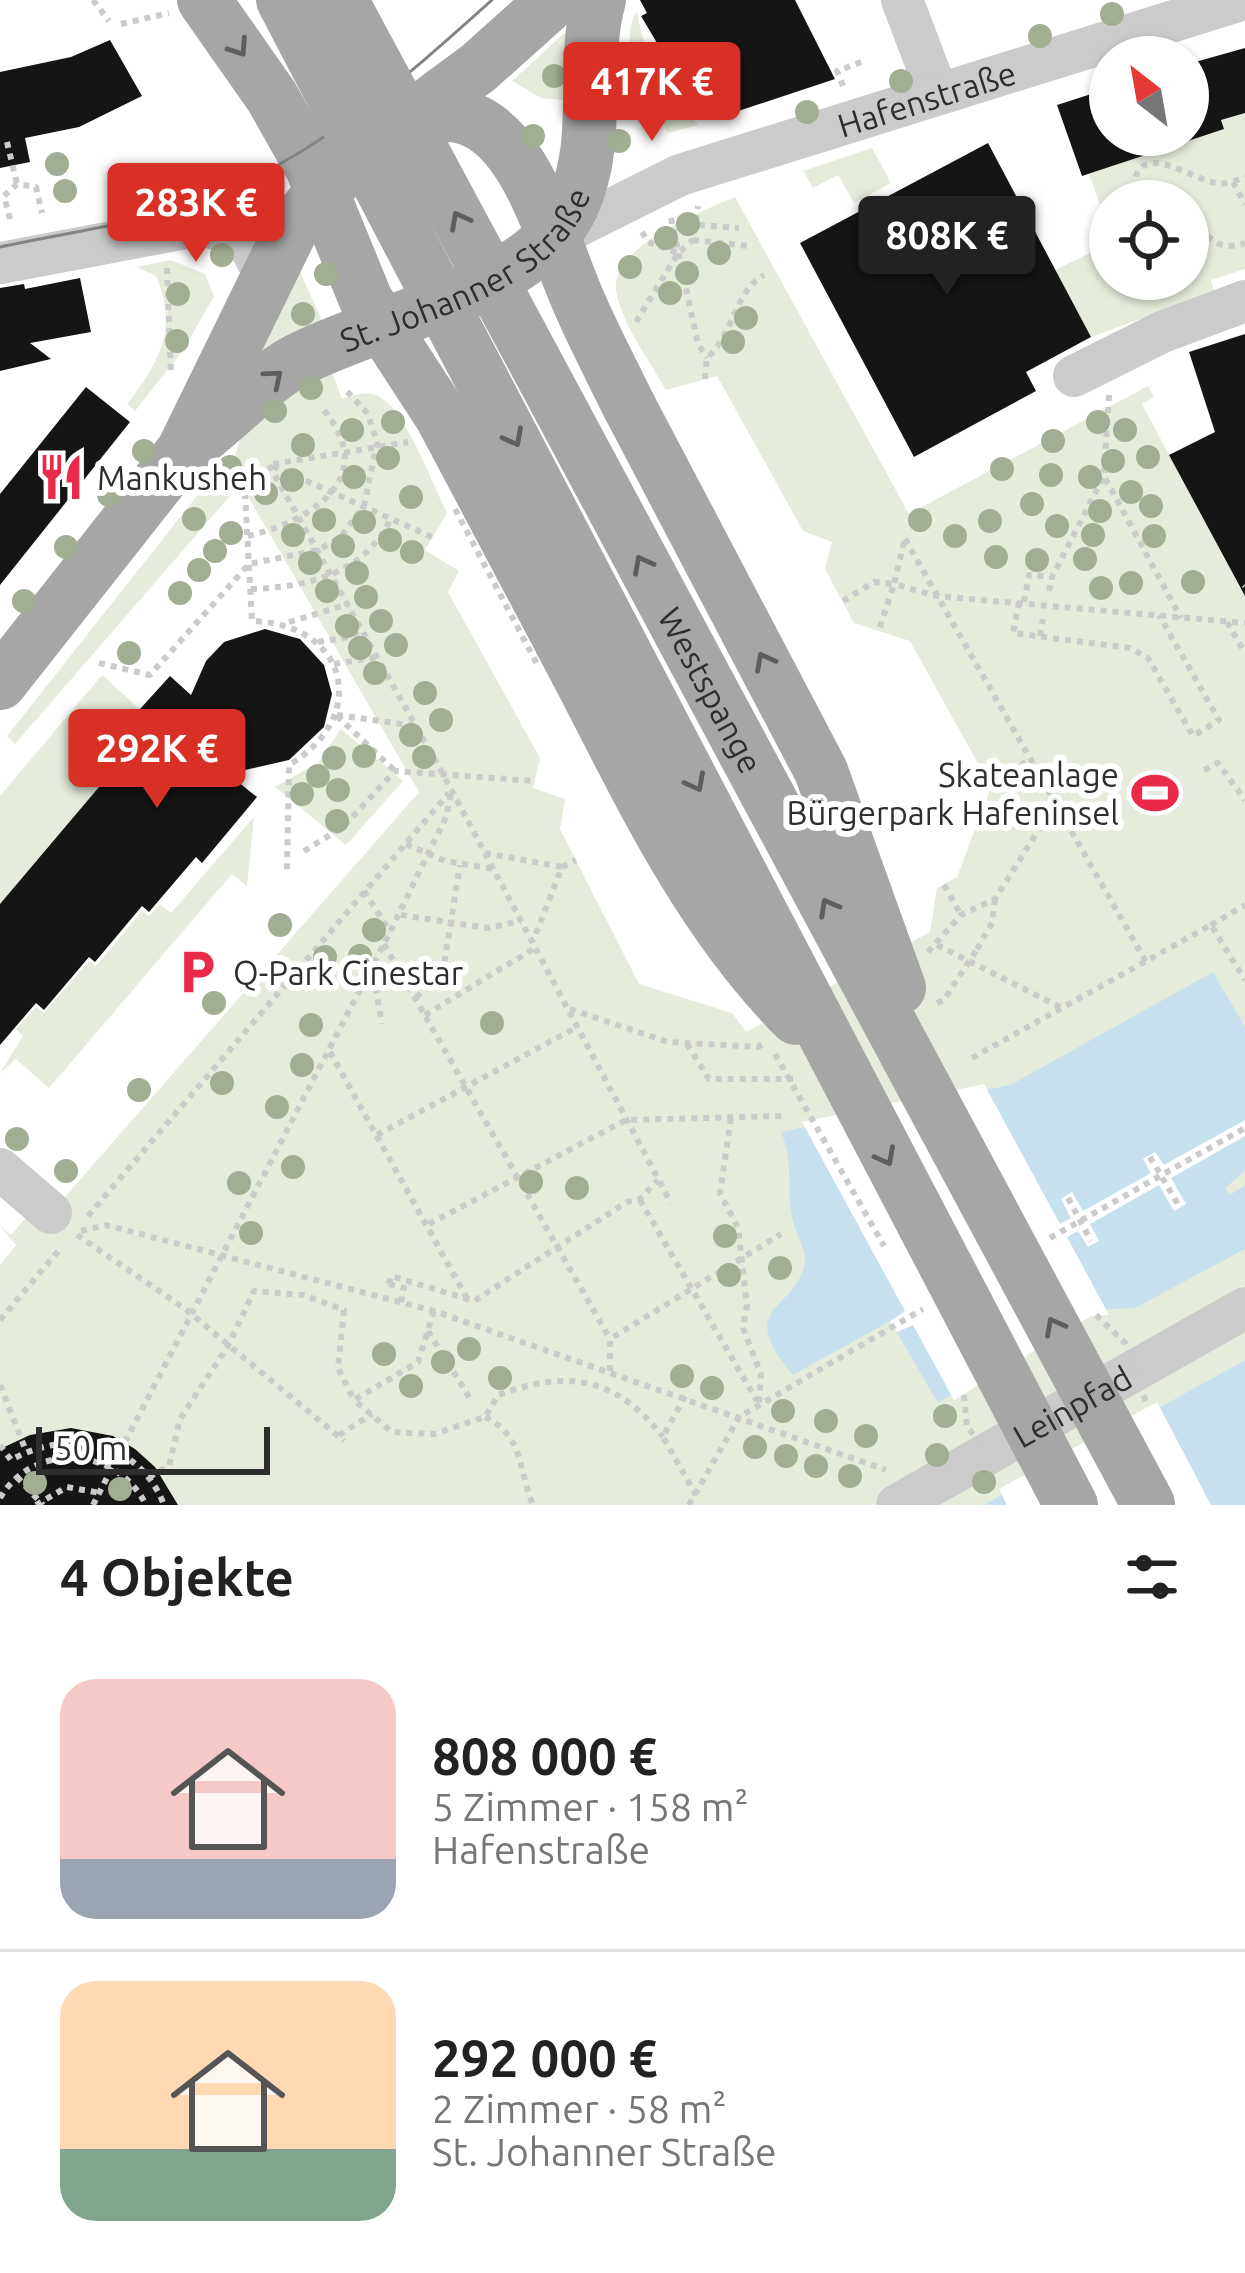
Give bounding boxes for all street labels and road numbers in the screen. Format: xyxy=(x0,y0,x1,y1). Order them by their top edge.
street label: Hafenstraße xyxy=(833,53,1020,143)
street label: St. Johanner Straße xyxy=(335,182,596,358)
street label: Westspange xyxy=(652,601,771,779)
street label: Leinpfad xyxy=(1006,1358,1138,1454)

